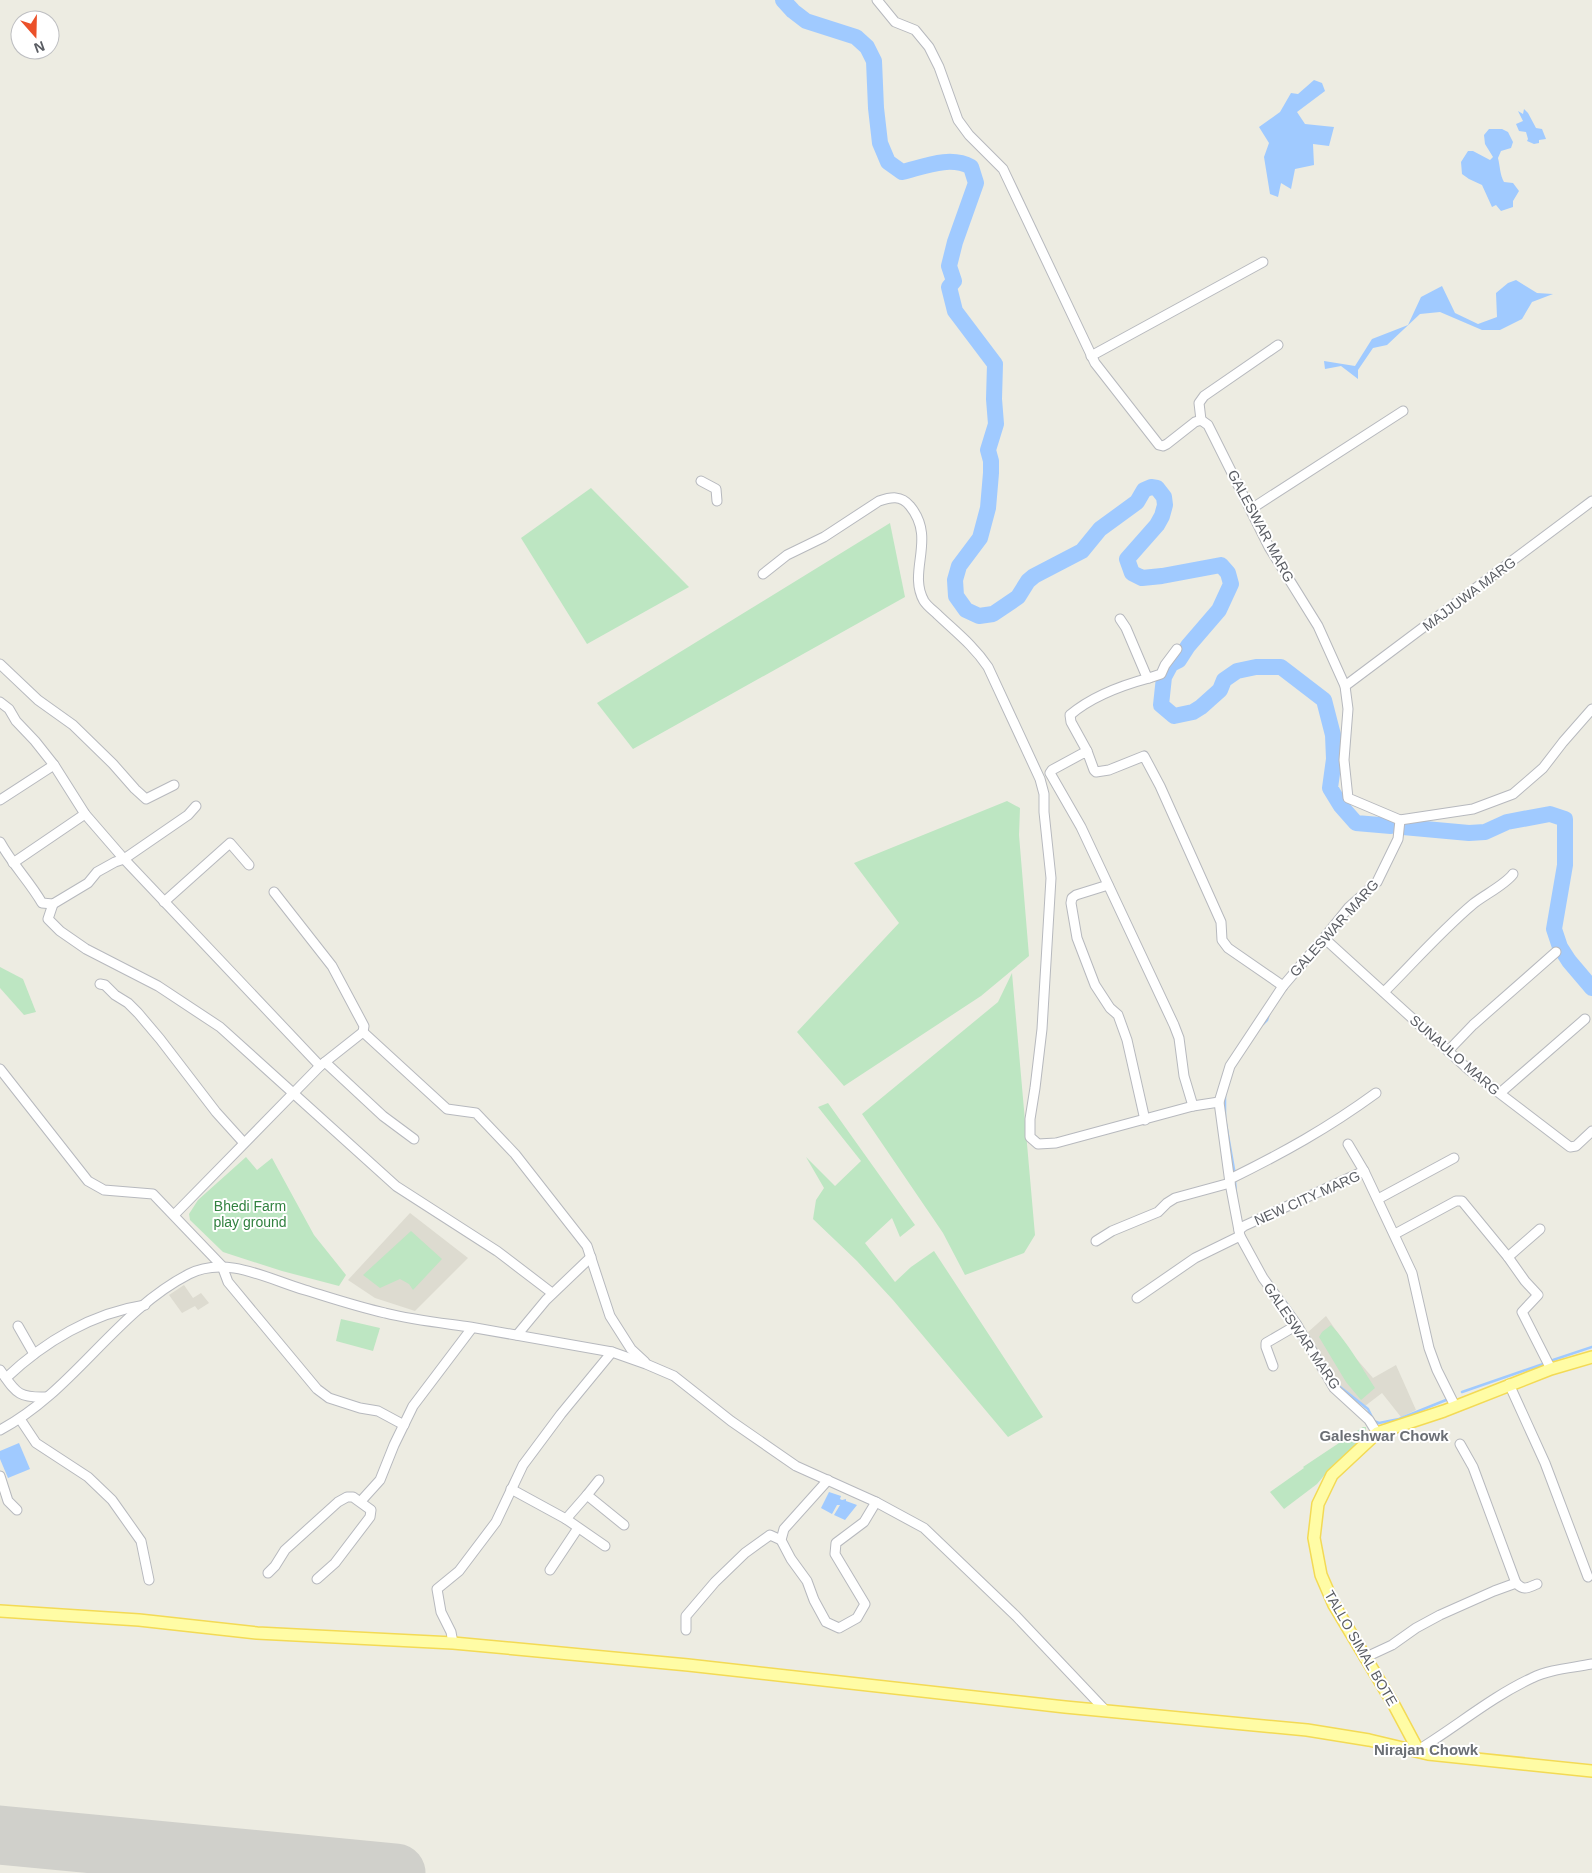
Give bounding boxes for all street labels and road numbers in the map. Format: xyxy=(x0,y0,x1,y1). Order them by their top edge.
street label: GALESWAR MARG xyxy=(1225,467,1297,585)
street label: MAJJUWA MARG xyxy=(1419,554,1519,634)
street label: GALESWAR MARG xyxy=(1286,876,1382,980)
street label: SUNAULO MARG xyxy=(1407,1012,1503,1098)
street label: NEW CITY MARG xyxy=(1252,1167,1362,1229)
street label: GALESWAR MARG xyxy=(1260,1280,1344,1392)
street label: TALLO SIMAL BOTE xyxy=(1321,1587,1401,1709)

